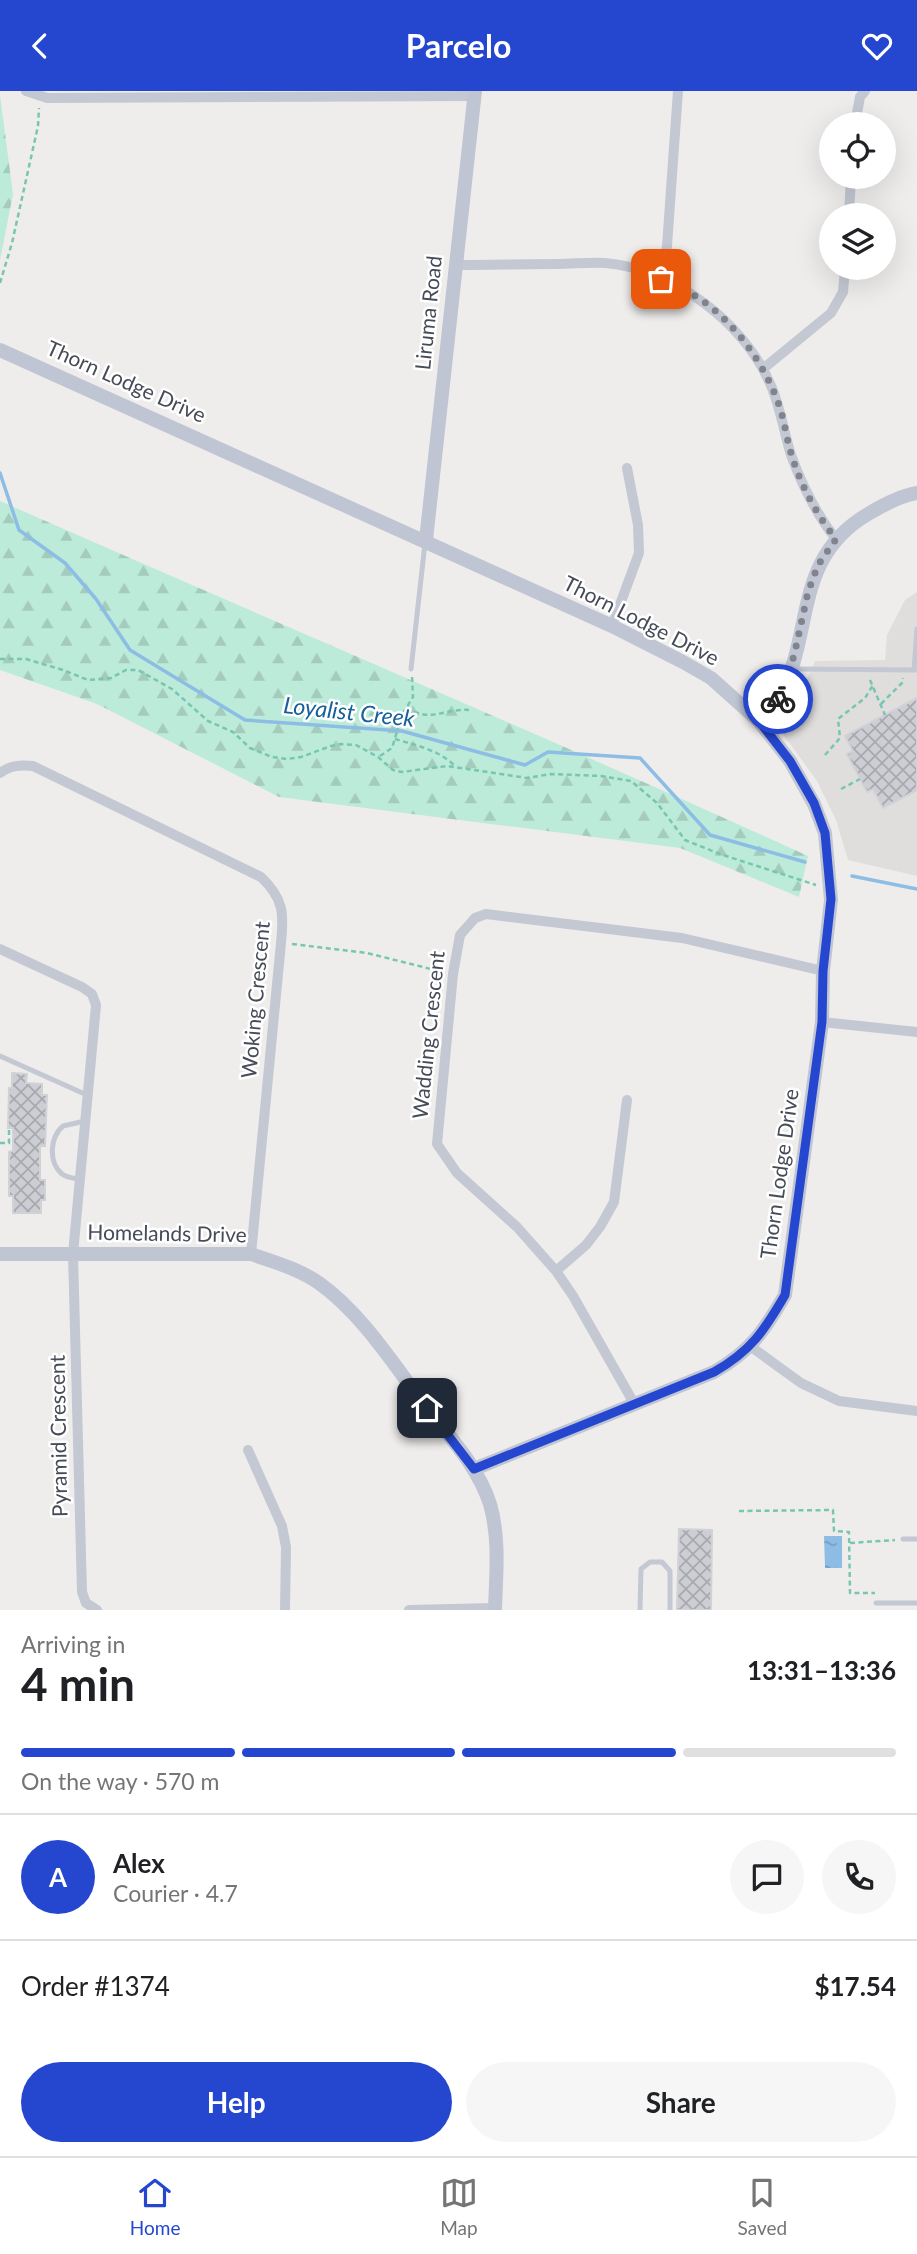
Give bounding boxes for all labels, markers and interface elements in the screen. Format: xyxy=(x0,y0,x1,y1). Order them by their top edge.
text: Parcelo xyxy=(406,26,511,65)
icon: back xyxy=(21,27,59,65)
icon: heart xyxy=(858,27,896,65)
map controls xyxy=(819,112,896,280)
button: locate xyxy=(819,112,896,189)
button: layers xyxy=(819,203,896,280)
pin xyxy=(631,249,691,309)
street label: Liruma Road xyxy=(409,254,446,371)
icon: bag xyxy=(642,260,680,298)
street label: Thorn Lodge Drive xyxy=(43,334,210,427)
street label: Thorn Lodge Drive xyxy=(560,570,724,670)
courier xyxy=(743,664,813,734)
icon: bike xyxy=(759,680,797,718)
water label: Loyalist Creek xyxy=(282,690,417,732)
street label: Woking Crescent xyxy=(235,920,274,1079)
street label: Wadding Crescent xyxy=(406,949,449,1120)
street label: Thorn Lodge Drive xyxy=(754,1087,803,1260)
street label: Homelands Drive xyxy=(87,1219,247,1246)
street label: Pyramid Crescent xyxy=(44,1354,71,1517)
pin xyxy=(397,1378,457,1438)
icon: home xyxy=(408,1389,446,1427)
text: Arriving in xyxy=(21,1630,125,1658)
text: 13:31–13:36 xyxy=(747,1654,896,1686)
text: 4 min xyxy=(21,1656,135,1711)
text: On the way · 570 m xyxy=(21,1767,220,1795)
button: chat xyxy=(730,1840,804,1914)
button: phone xyxy=(822,1840,896,1914)
text: Alex xyxy=(113,1847,165,1879)
text: A xyxy=(49,1861,67,1893)
text: Courier · 4.7 xyxy=(113,1879,238,1907)
text: Order #1374 xyxy=(21,1970,170,2002)
text: $17.54 xyxy=(814,1970,896,2002)
button: Help xyxy=(21,2062,452,2142)
button: Share xyxy=(466,2062,896,2142)
tab: Home xyxy=(130,2174,180,2239)
tab: Map xyxy=(440,2174,478,2239)
tab: Saved xyxy=(738,2174,787,2239)

